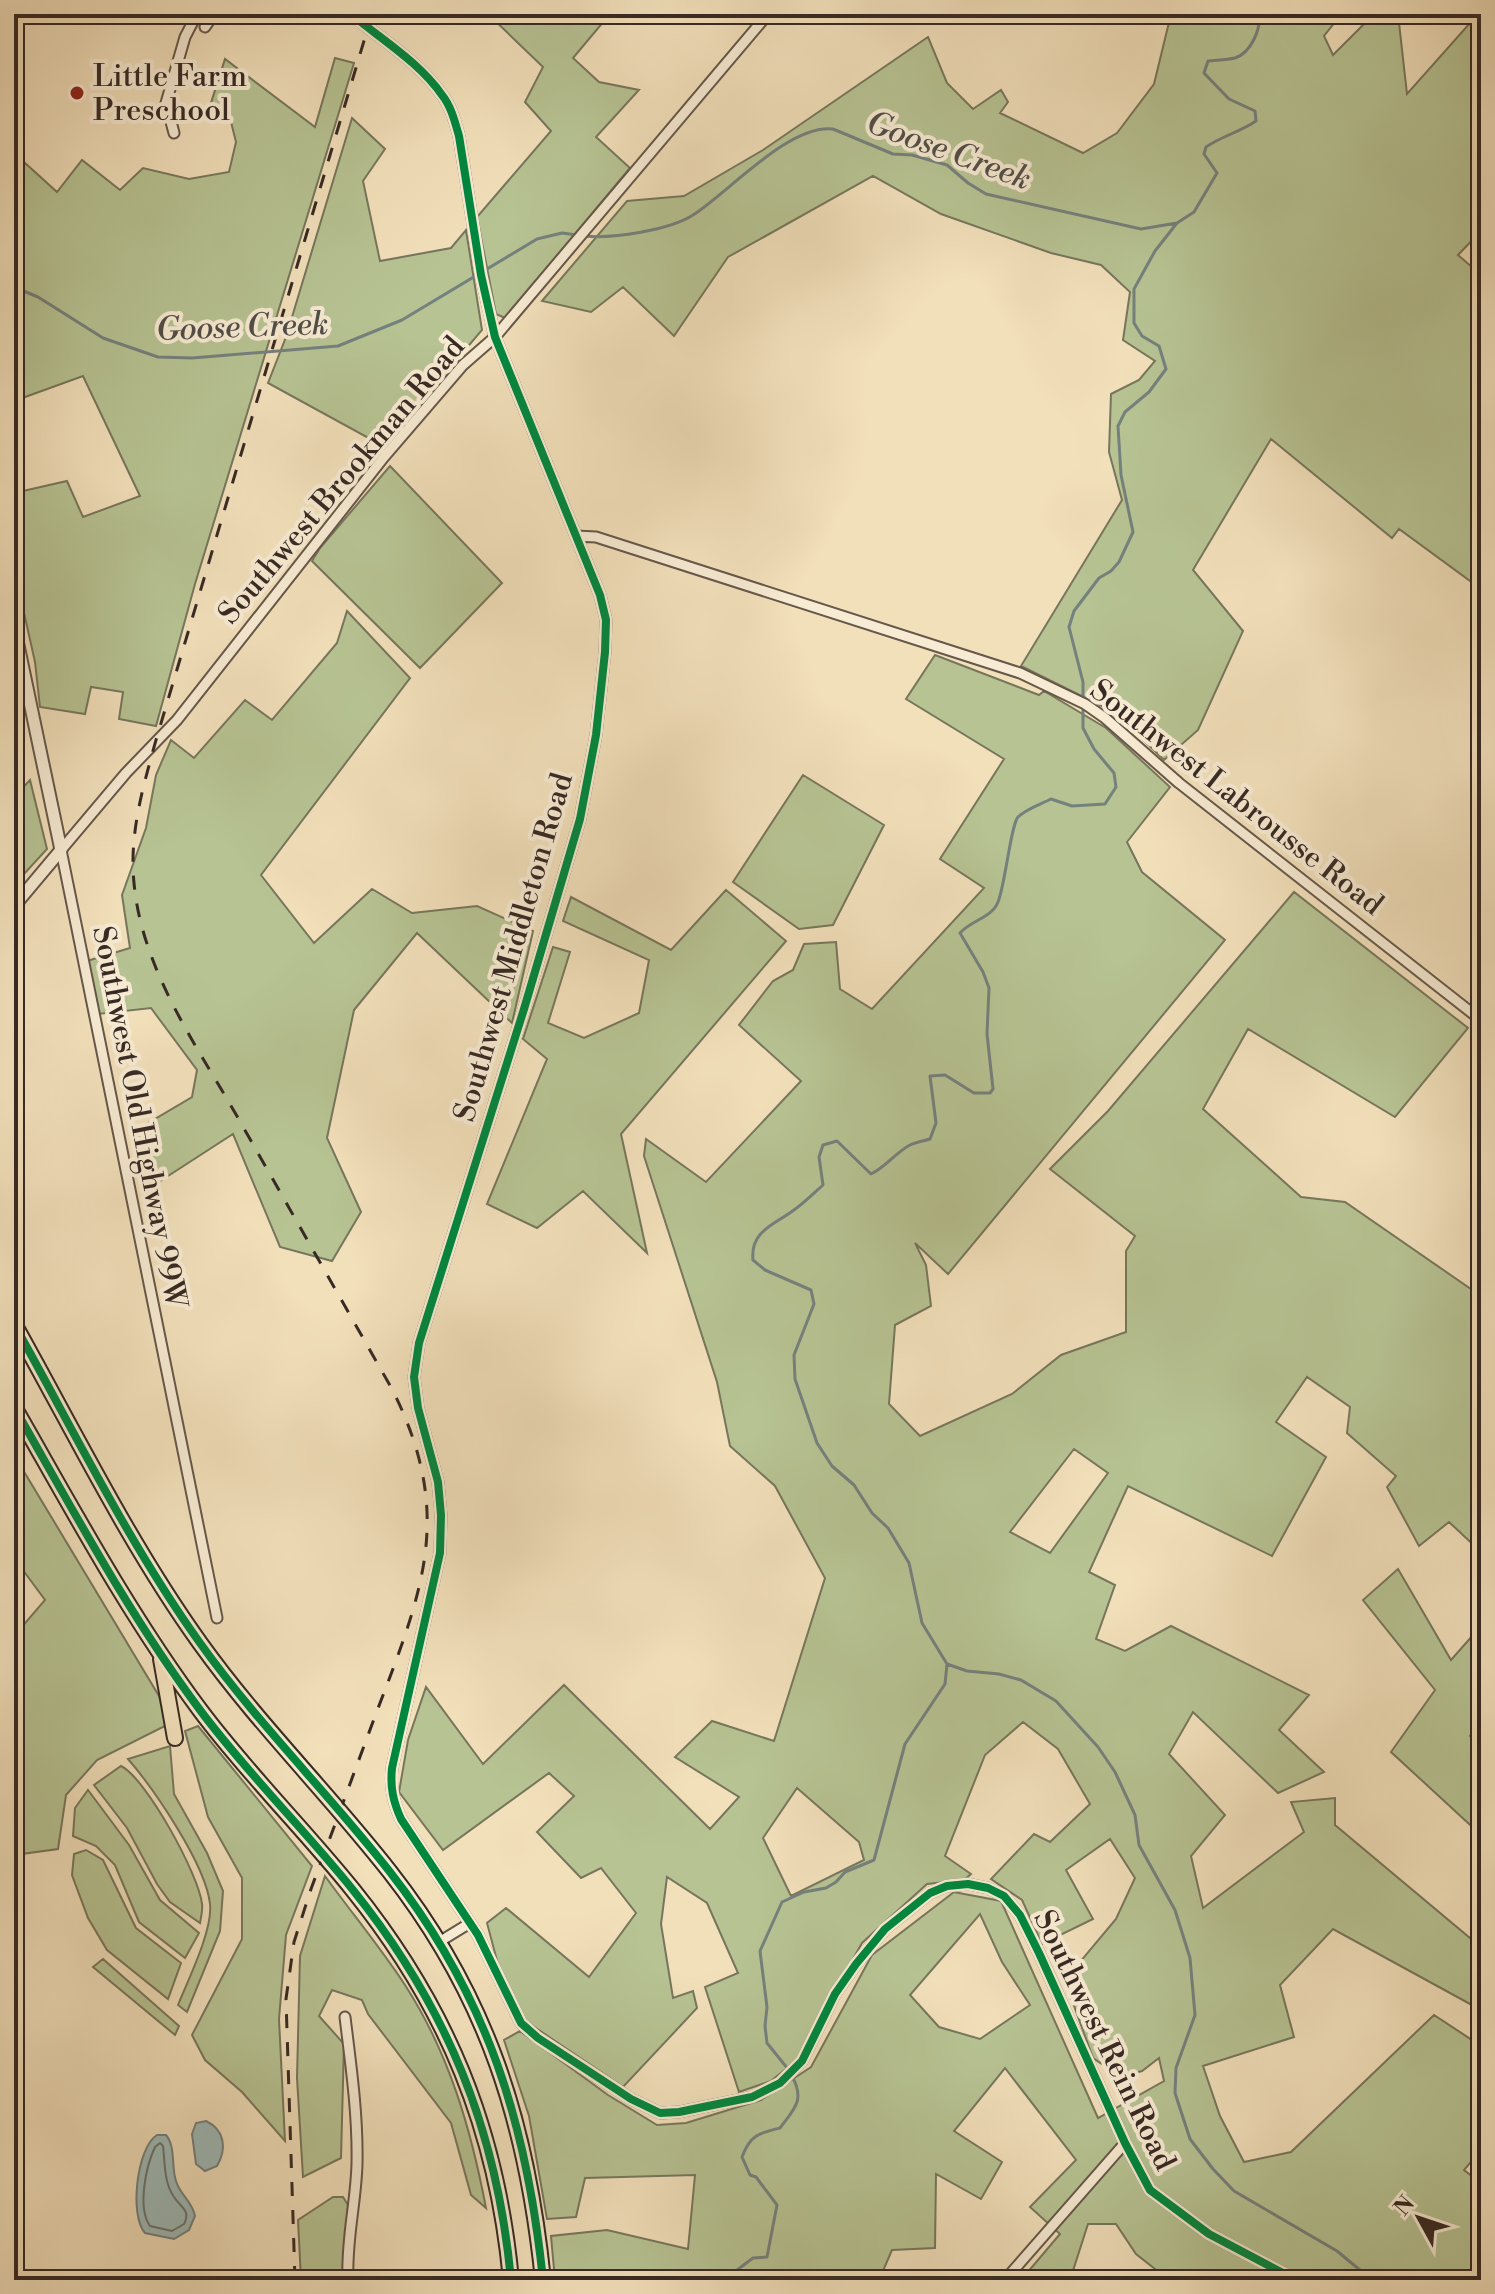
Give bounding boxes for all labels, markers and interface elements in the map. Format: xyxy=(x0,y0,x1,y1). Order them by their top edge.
place label: Little Farm Preschool xyxy=(93,58,247,130)
marker: Little Farm Preschool xyxy=(68,84,86,102)
water label: Goose Creek xyxy=(861,103,1037,199)
water label: Goose Creek xyxy=(155,304,329,350)
street label: Southwest Brookman Road xyxy=(210,329,473,632)
street label: Southwest Labrousse Road xyxy=(1082,672,1391,924)
street label: Southwest Middleton Road xyxy=(446,769,582,1126)
street label: Southwest Old Highway 99W xyxy=(83,923,195,1312)
street label: Southwest Rein Road xyxy=(1025,1904,1184,2177)
north arrow xyxy=(1379,2178,1459,2258)
text: N xyxy=(1389,2190,1421,2221)

